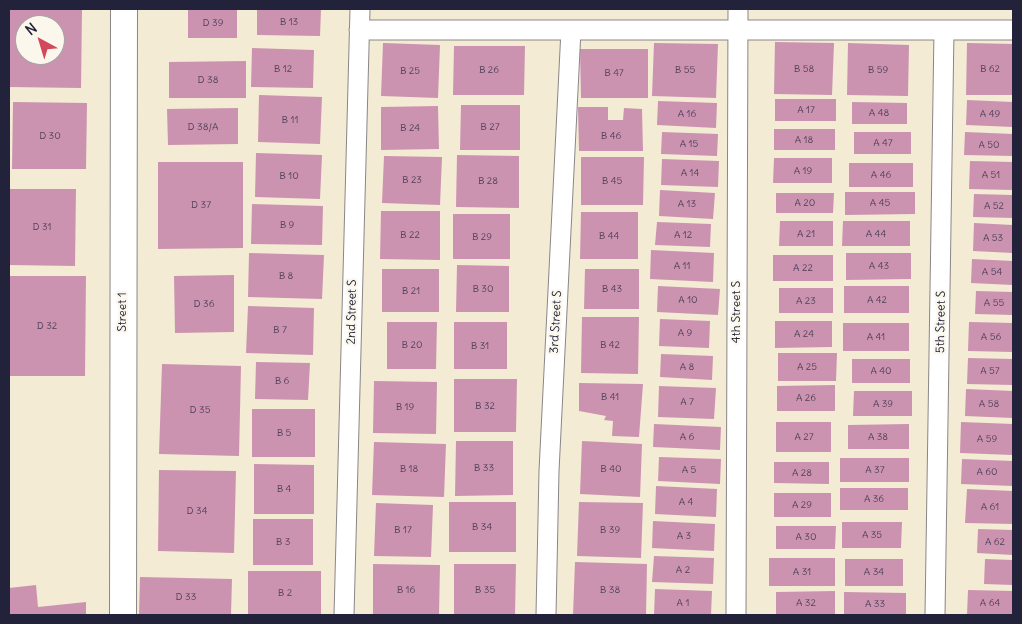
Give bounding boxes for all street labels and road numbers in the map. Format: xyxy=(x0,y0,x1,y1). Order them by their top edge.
street label: 2nd Street S xyxy=(344,279,360,345)
street label: 4th Street S xyxy=(730,281,744,343)
street label: 3rd Street S xyxy=(547,290,565,354)
street label: 5th Street S xyxy=(933,291,949,353)
street label: Street 1 xyxy=(116,292,130,332)

